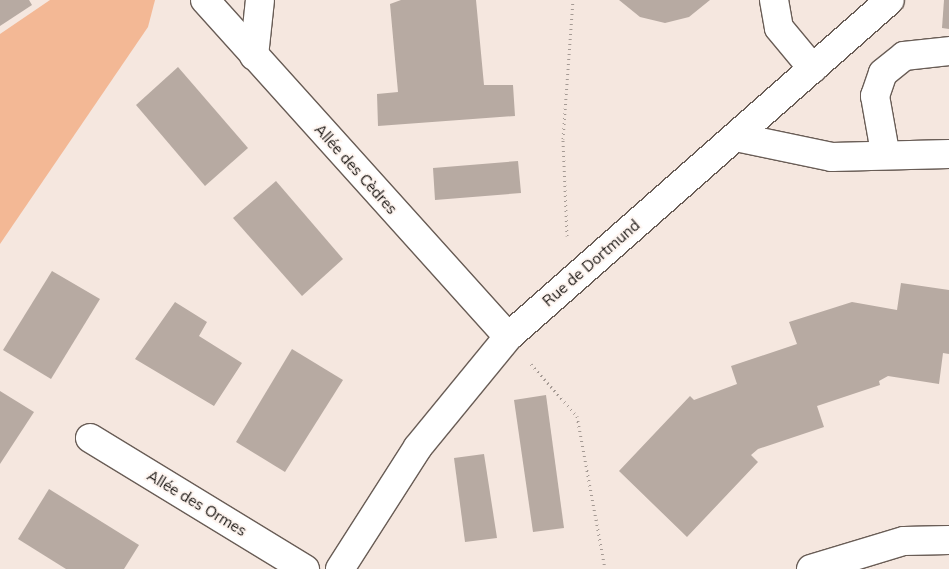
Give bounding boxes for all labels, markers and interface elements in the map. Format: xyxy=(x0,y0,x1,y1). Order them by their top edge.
street label: Allée des Cèdres xyxy=(311,120,401,218)
street label: Rue de Dortmund xyxy=(539,216,643,310)
street label: Allée des Ormes xyxy=(144,466,250,540)

